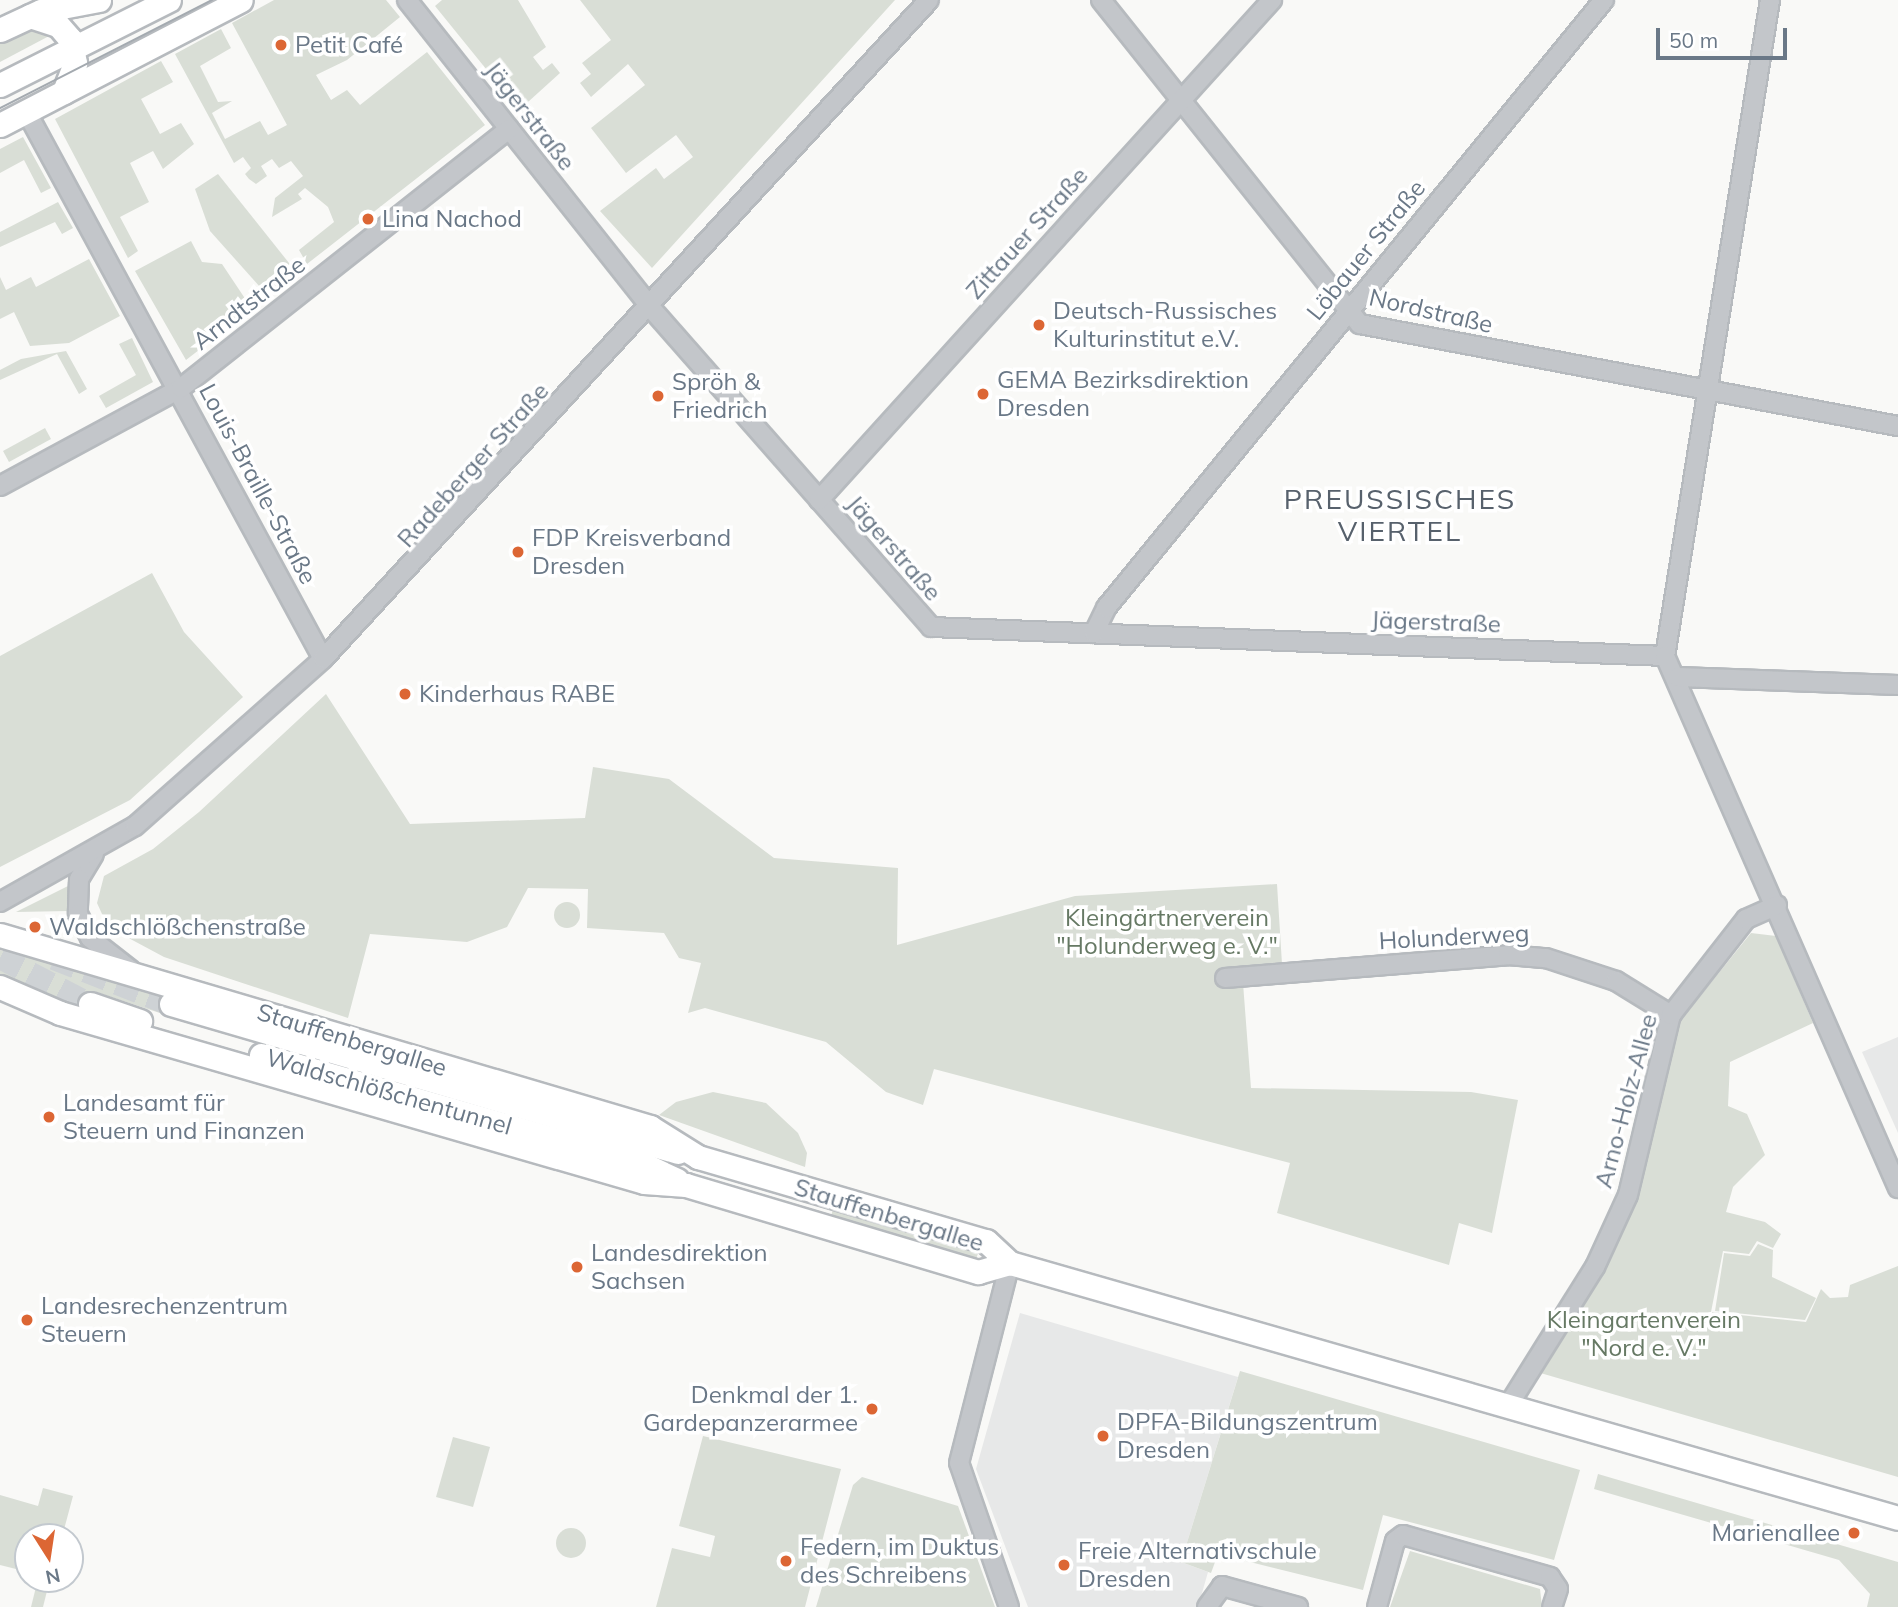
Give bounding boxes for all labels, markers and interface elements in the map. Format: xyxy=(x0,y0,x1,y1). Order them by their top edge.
scale bar xyxy=(1660,14,1791,58)
text: 50 m xyxy=(1669,27,1718,53)
place label: Petit Café xyxy=(295,31,403,59)
marker: Petit Café xyxy=(273,37,289,53)
street label: Jägerstraße xyxy=(479,56,581,176)
street label: Zittauer Straße xyxy=(960,161,1094,305)
street label: Löbauer Straße xyxy=(1301,174,1431,326)
place label: Lina Nachod xyxy=(382,205,522,233)
marker: Lina Nachod xyxy=(360,211,376,227)
street label: Arndtstraße xyxy=(187,250,311,356)
street label: Nordstraße xyxy=(1366,283,1496,339)
place label: Deutsch-Russisches Kulturinstitut e.V. xyxy=(1053,297,1277,353)
marker: Deutsch-Russisches Kulturinstitut e.V. xyxy=(1031,317,1047,333)
place label: GEMA Bezirksdirektion Dresden xyxy=(997,366,1249,422)
place label: Spröh & Friedrich xyxy=(672,368,767,424)
street label: Radeberger Straße xyxy=(392,377,554,553)
street label: Louis-Braille-Straße xyxy=(193,379,323,589)
marker: GEMA Bezirksdirektion Dresden xyxy=(975,386,991,402)
marker: Spröh & Friedrich xyxy=(650,388,666,404)
district label: PREUSSISCHES VIERTEL xyxy=(1285,482,1515,548)
street label: Jägerstraße xyxy=(841,490,947,606)
place label: FDP Kreisverband Dresden xyxy=(532,524,731,580)
marker: FDP Kreisverband Dresden xyxy=(510,544,526,560)
street label: Jägerstraße xyxy=(1371,605,1501,639)
place label: Kinderhaus RABE xyxy=(419,680,615,708)
marker: Kinderhaus RABE xyxy=(397,686,413,702)
park label: Kleingärtnerverein "Holunderweg e. V." xyxy=(1056,904,1278,960)
place label: Waldschlößchenstraße xyxy=(49,913,306,941)
marker: Waldschlößchenstraße xyxy=(27,919,43,935)
street label: Holunderweg xyxy=(1378,919,1530,955)
street label: Stauffenbergallee xyxy=(254,997,450,1083)
street label: Arno-Holz-Allee xyxy=(1589,1011,1663,1191)
street label: Waldschlößchentunnel xyxy=(263,1043,515,1141)
place label: Landesamt für Steuern und Finanzen xyxy=(63,1089,305,1145)
marker: Landesamt für Steuern und Finanzen xyxy=(41,1109,57,1125)
street label: Stauffenbergallee xyxy=(791,1172,987,1258)
place label: Landesdirektion Sachsen xyxy=(591,1239,768,1295)
marker: Landesdirektion Sachsen xyxy=(569,1259,585,1275)
place label: Landesrechenzentrum Steuern xyxy=(41,1292,288,1348)
park label: Kleingartenverein "Nord e. V." xyxy=(1547,1306,1741,1362)
marker: Landesrechenzentrum Steuern xyxy=(19,1312,35,1328)
place label: Denkmal der 1. Gardepanzerarmee xyxy=(643,1381,858,1437)
marker: Denkmal der 1. Gardepanzerarmee xyxy=(864,1401,880,1417)
place label: DPFA-Bildungszentrum Dresden xyxy=(1117,1408,1378,1464)
marker: DPFA-Bildungszentrum Dresden xyxy=(1095,1428,1111,1444)
place label: Marienallee xyxy=(1712,1519,1840,1547)
north arrow xyxy=(14,1523,84,1593)
marker: Marienallee xyxy=(1846,1525,1862,1541)
place label: Federn, im Duktus des Schreibens xyxy=(800,1533,999,1589)
place label: Freie Alternativschule Dresden xyxy=(1078,1537,1317,1593)
marker: Federn, im Duktus des Schreibens xyxy=(778,1553,794,1569)
marker: Freie Alternativschule Dresden xyxy=(1056,1557,1072,1573)
text: N xyxy=(43,1563,62,1590)

